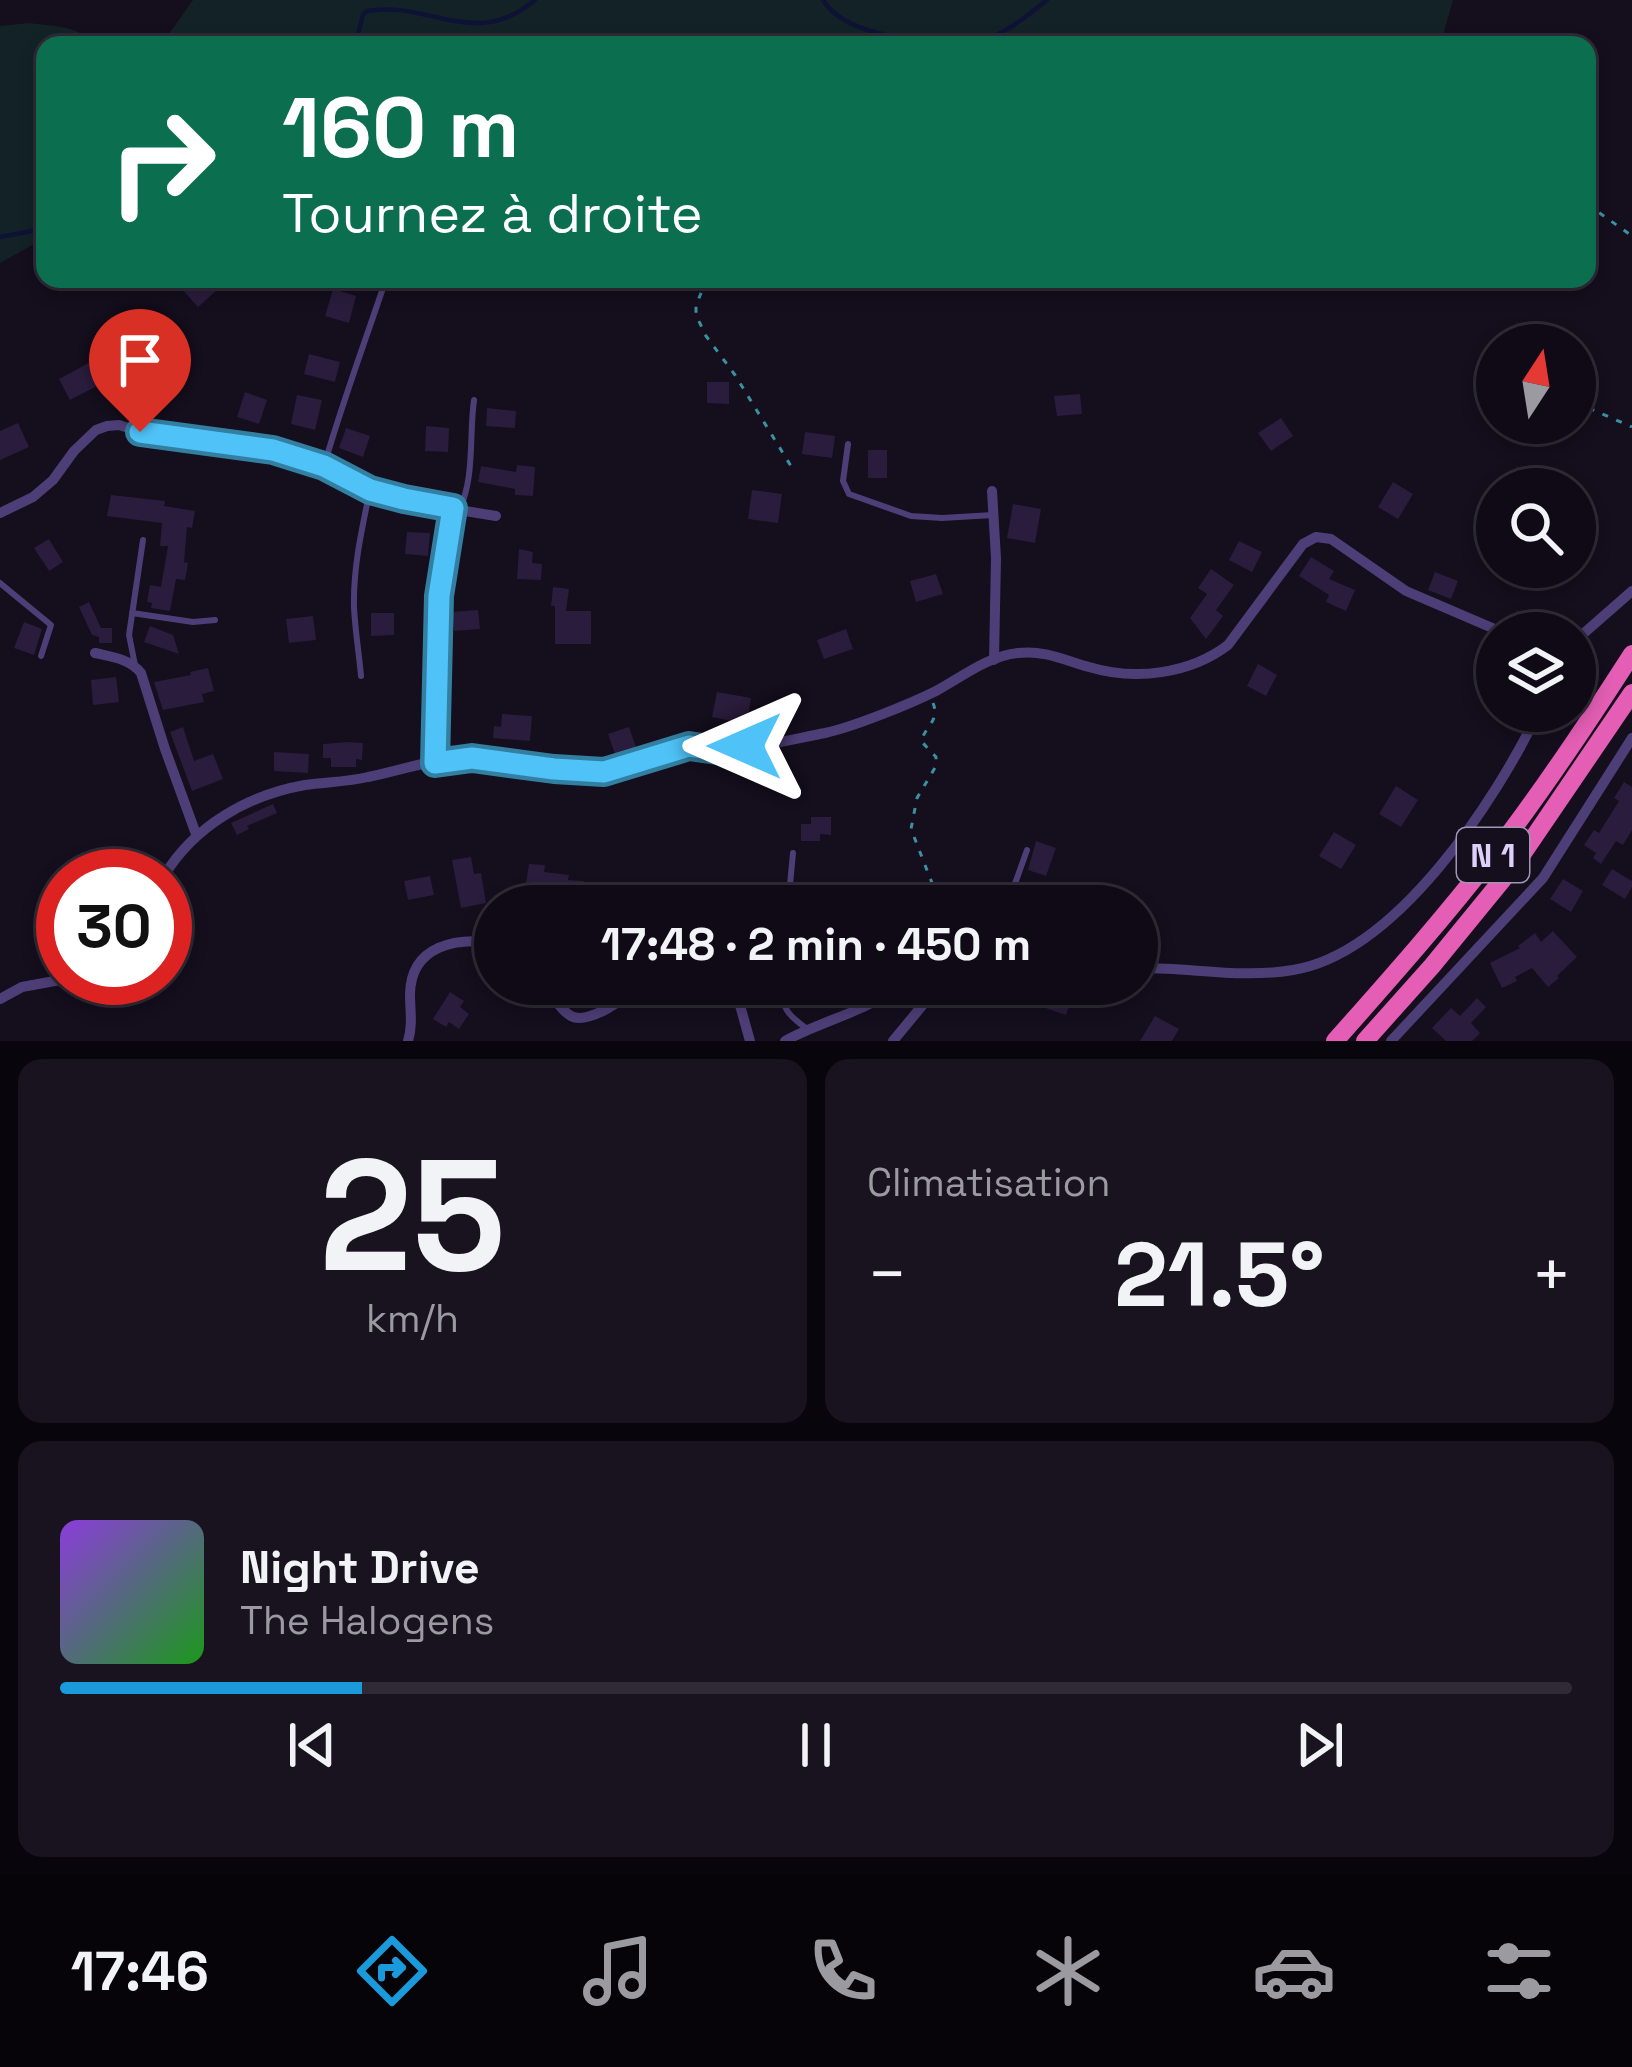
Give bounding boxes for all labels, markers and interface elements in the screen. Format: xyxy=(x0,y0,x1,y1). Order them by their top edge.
text: 160 m xyxy=(282,74,519,182)
icon: right xyxy=(84,84,240,240)
text: Tournez à droite xyxy=(282,179,703,248)
pin xyxy=(89,309,191,432)
north arrow xyxy=(1476,324,1596,444)
map controls xyxy=(1476,324,1596,732)
icon: arrive xyxy=(107,327,173,393)
button: search xyxy=(1476,468,1596,588)
button: layers xyxy=(1476,612,1596,732)
position arrow xyxy=(682,683,808,809)
road number: N 1 xyxy=(1457,828,1529,882)
speed limit sign: 30 xyxy=(36,849,192,1005)
text: 17:48 · 2 min · 450 m xyxy=(601,916,1031,973)
text: 25 xyxy=(319,1116,506,1316)
text: Climatisation xyxy=(867,1158,1110,1207)
text: 21.5° xyxy=(1114,1217,1325,1332)
text: − xyxy=(867,1232,908,1316)
text: + xyxy=(1531,1232,1572,1316)
text: km/h xyxy=(366,1294,459,1343)
text: Night Drive xyxy=(240,1539,480,1596)
text: The Halogens xyxy=(240,1596,494,1645)
icon: previous xyxy=(279,1712,345,1778)
icon: pause xyxy=(783,1712,849,1778)
icon: next xyxy=(1287,1712,1353,1778)
icon: directions xyxy=(350,1929,434,2013)
icon: music xyxy=(576,1929,660,2013)
icon: phone xyxy=(801,1929,885,2013)
icon: climate xyxy=(1026,1929,1110,2013)
icon: car xyxy=(1252,1929,1336,2013)
icon: filters xyxy=(1477,1929,1561,2013)
text: 17:46 xyxy=(71,1937,209,2006)

